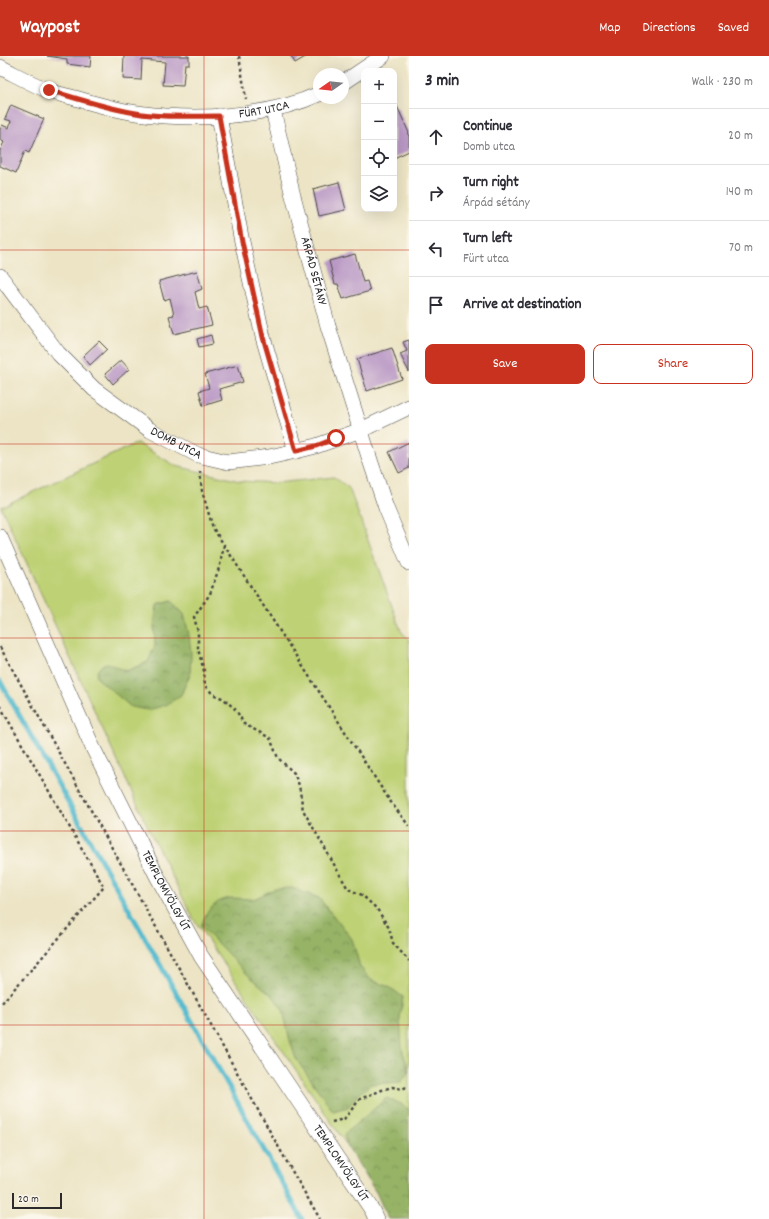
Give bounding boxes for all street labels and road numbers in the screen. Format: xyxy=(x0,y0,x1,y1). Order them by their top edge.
street label: FÜRT UTCA xyxy=(238,96,292,124)
street label: ÁRPÁD SÉTÁNY xyxy=(295,235,332,309)
street label: DOMB UTCA xyxy=(147,422,205,465)
street label: TEMPLOMVÖLGY ÚT xyxy=(136,847,195,935)
street label: TEMPLOMVÖLGY ÚT xyxy=(308,1121,373,1206)

